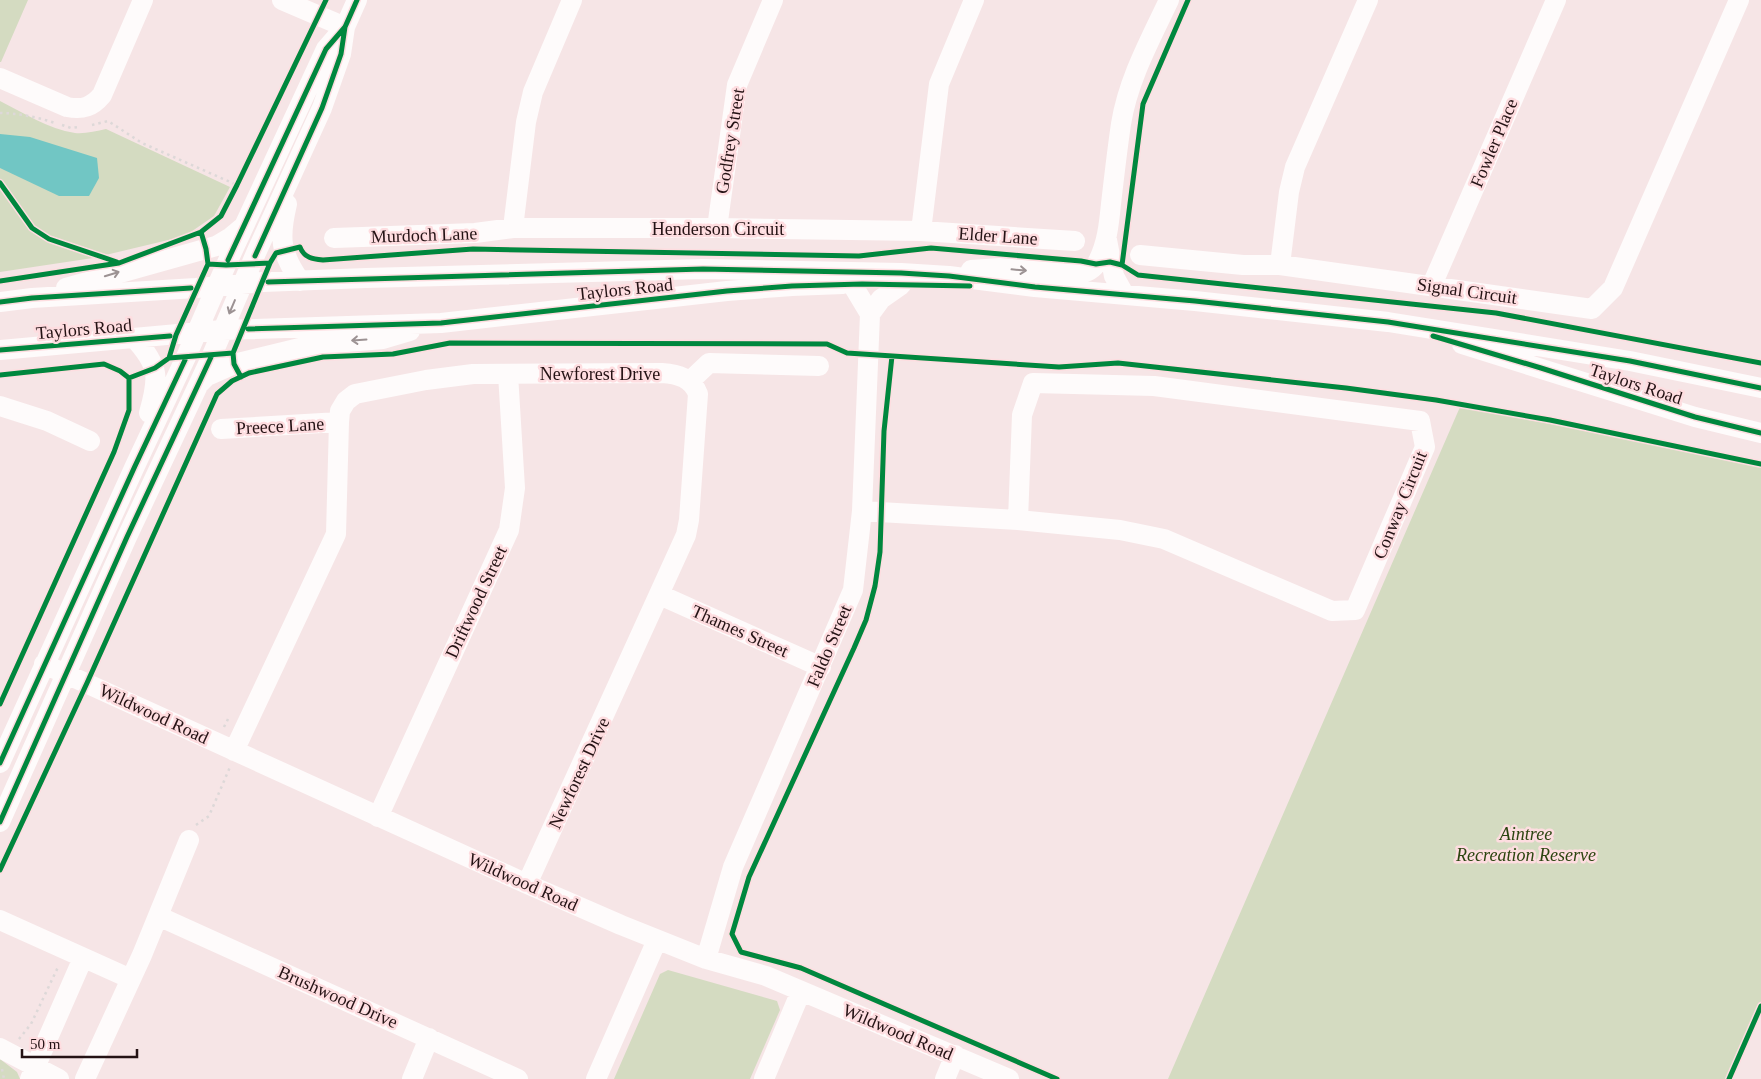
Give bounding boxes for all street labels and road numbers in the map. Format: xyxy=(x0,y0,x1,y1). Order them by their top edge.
street label: Godfrey Street xyxy=(712,87,748,195)
street label: Fowler Place xyxy=(1466,96,1522,190)
street label: Henderson Circuit xyxy=(652,219,784,239)
street label: Murdoch Lane xyxy=(370,223,478,247)
street label: Elder Lane xyxy=(958,223,1038,249)
street label: Taylors Road xyxy=(576,274,674,304)
street label: Signal Circuit xyxy=(1416,274,1518,308)
street label: Taylors Road xyxy=(35,315,133,343)
street label: Taylors Road xyxy=(1587,360,1685,408)
street label: Newforest Drive xyxy=(540,364,660,384)
street label: Preece Lane xyxy=(235,414,325,438)
street label: Conway Circuit xyxy=(1369,448,1431,562)
street label: Driftwood Street xyxy=(441,543,511,661)
street label: Thames Street xyxy=(689,601,791,661)
street label: Faldo Street xyxy=(803,602,855,690)
street label: Wildwood Road xyxy=(96,680,212,748)
street label: Newforest Drive xyxy=(544,714,614,832)
street label: Wildwood Road xyxy=(465,849,581,915)
street label: Brushwood Drive xyxy=(275,962,401,1032)
street label: Wildwood Road xyxy=(840,1000,956,1064)

